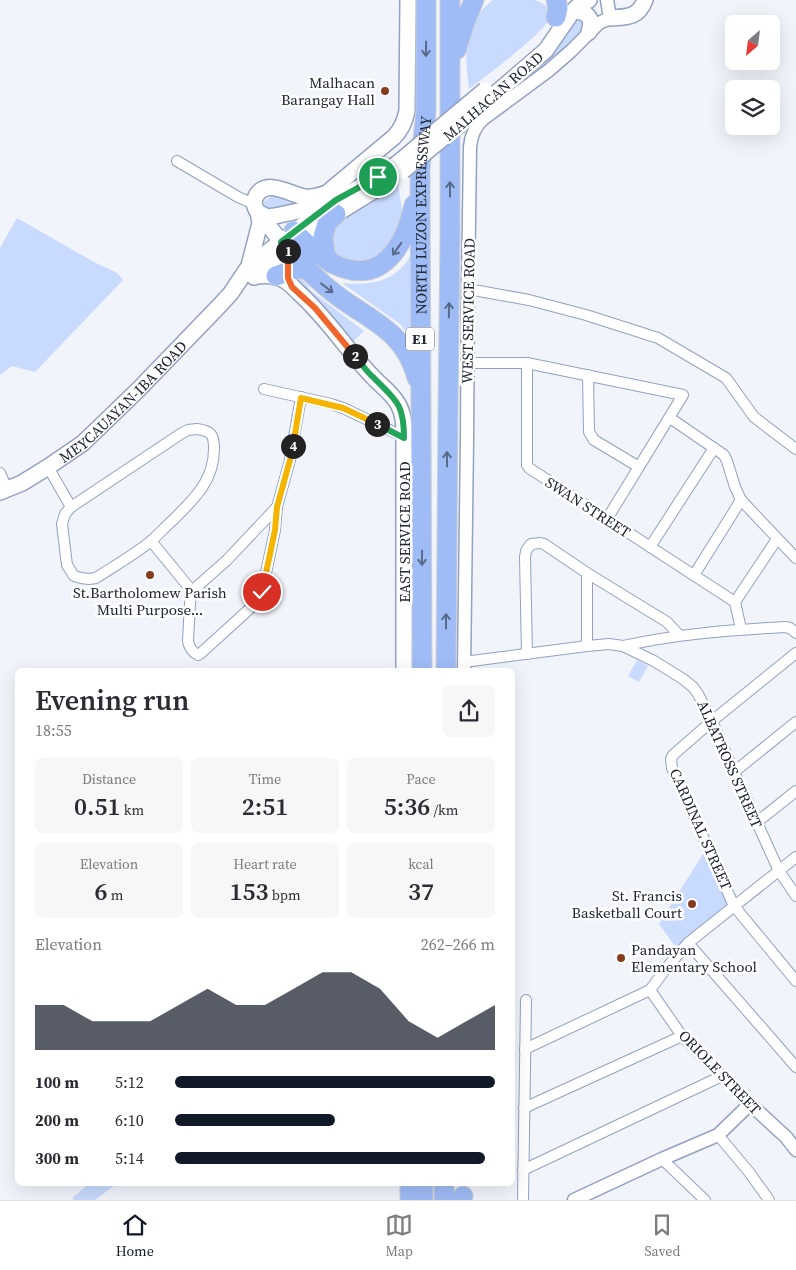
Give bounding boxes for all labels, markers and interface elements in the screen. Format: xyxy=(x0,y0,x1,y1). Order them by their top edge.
north arrow xyxy=(725,15,780,70)
map controls xyxy=(725,15,780,135)
one-way arrow xyxy=(421,40,431,56)
street label: MALHACAN ROAD xyxy=(438,46,548,146)
place label: Malhacan Barangay Hall xyxy=(281,72,376,110)
button: layers xyxy=(725,80,780,135)
marker: Malhacan Barangay Hall xyxy=(379,85,391,97)
street label: NORTH LUZON EXPRESSWAY xyxy=(409,114,436,314)
pin xyxy=(357,156,399,198)
icon: arrive xyxy=(364,163,392,191)
one-way arrow xyxy=(445,181,455,198)
pin: 1 xyxy=(276,238,300,264)
street label: WEST SERVICE ROAD xyxy=(456,238,480,384)
text: 1 xyxy=(285,241,292,261)
one-way arrow xyxy=(392,242,402,256)
one-way arrow xyxy=(321,282,334,293)
one-way arrow xyxy=(444,302,454,318)
road number: E1 xyxy=(406,328,434,350)
street label: MEYCAUAYAN-IBA ROAD xyxy=(54,335,191,467)
pin: 2 xyxy=(342,344,368,368)
text: 2 xyxy=(352,346,359,366)
pin: 3 xyxy=(364,412,390,436)
text: 3 xyxy=(374,414,381,434)
pin: 4 xyxy=(280,434,306,458)
text: 4 xyxy=(290,436,297,456)
one-way arrow xyxy=(442,451,452,468)
street label: EAST SERVICE ROAD xyxy=(394,461,415,603)
street label: SWAN STREET xyxy=(541,472,635,542)
one-way arrow xyxy=(417,549,427,565)
marker: St.Bartholomew Parish Multi Purpose... xyxy=(144,569,156,581)
pin xyxy=(241,571,283,613)
icon: check xyxy=(248,578,276,606)
place label: St.Bartholomew Parish Multi Purpose... xyxy=(73,582,227,620)
one-way arrow xyxy=(441,614,451,630)
text: Evening run xyxy=(35,681,189,719)
button: share xyxy=(443,685,495,737)
street label: ALBATROSS STREET xyxy=(692,697,768,831)
text: 18:55 xyxy=(35,719,72,741)
street label: CARDINAL STREET xyxy=(665,765,737,893)
text: Distance xyxy=(82,769,136,789)
text: Time xyxy=(249,769,281,789)
text: Pace xyxy=(406,769,436,789)
text: 0.51 xyxy=(74,789,120,823)
text: 2:51 xyxy=(242,789,288,823)
text: 5:36 xyxy=(384,789,430,823)
text: km xyxy=(120,800,144,820)
text: /km xyxy=(430,800,458,820)
text: Elevation xyxy=(80,854,138,874)
text: Heart rate xyxy=(233,854,297,874)
text: kcal xyxy=(408,854,434,874)
text: 6 xyxy=(95,874,108,908)
text: 153 xyxy=(230,874,269,908)
text: 37 xyxy=(408,874,434,908)
text: m xyxy=(108,885,123,905)
text: bpm xyxy=(269,885,301,905)
place label: St. Francis Basketball Court xyxy=(572,885,682,923)
marker: St. Francis Basketball Court xyxy=(686,898,698,910)
text: Elevation xyxy=(35,933,102,955)
text: 262–266 m xyxy=(421,933,495,955)
place label: Pandayan Elementary School xyxy=(631,939,758,977)
marker: Pandayan Elementary School xyxy=(615,952,627,964)
street label: ORIOLE STREET xyxy=(674,1025,766,1119)
text: 100 m xyxy=(35,1071,79,1093)
text: 5:12 xyxy=(115,1071,144,1093)
text: 200 m xyxy=(35,1109,79,1131)
text: 6:10 xyxy=(115,1109,144,1131)
text: 300 m xyxy=(35,1147,79,1169)
text: 5:14 xyxy=(115,1147,144,1169)
tab: Home xyxy=(116,1211,154,1261)
tab: Map xyxy=(385,1211,413,1261)
tab: Saved xyxy=(644,1211,680,1261)

